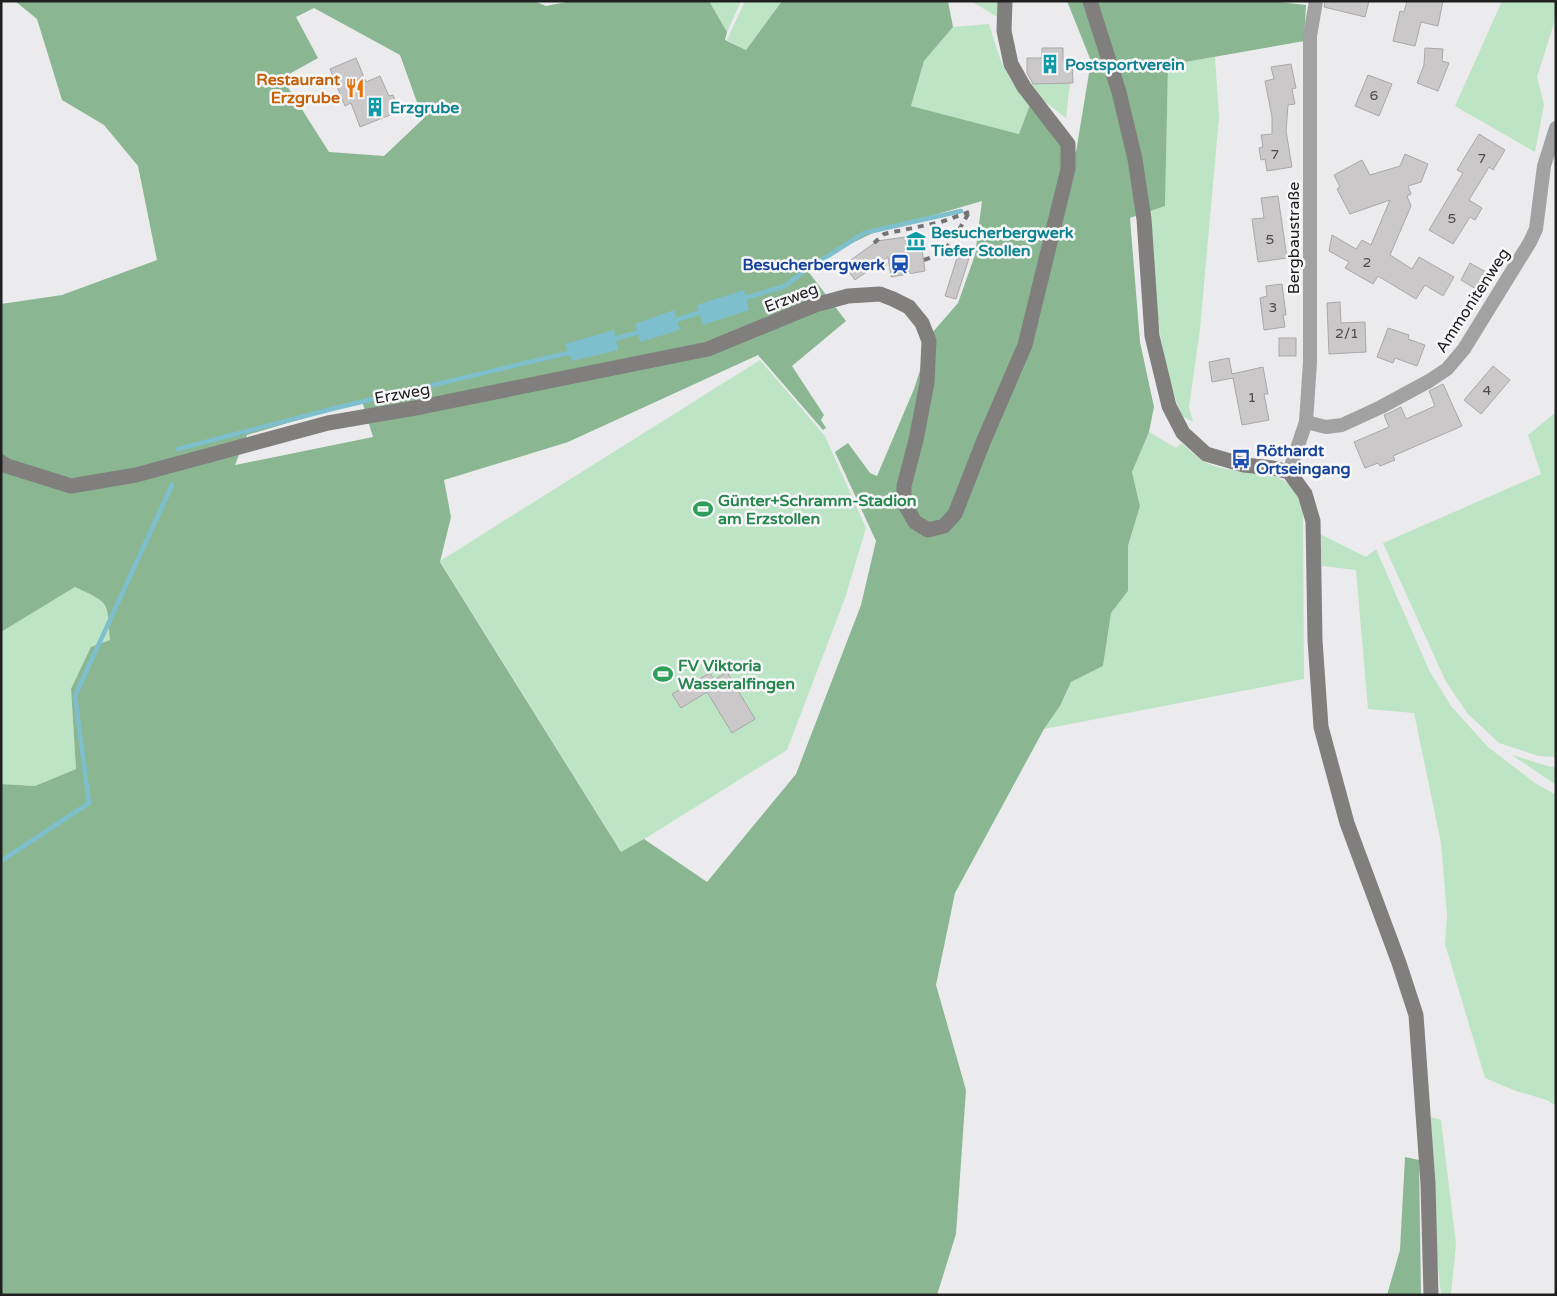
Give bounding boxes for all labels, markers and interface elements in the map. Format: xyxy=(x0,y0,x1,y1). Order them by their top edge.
building icon: Postsportverein xyxy=(1039,53,1061,75)
place label: Postsportverein xyxy=(1065,55,1185,75)
place label: Restaurant Erzgrube xyxy=(256,70,341,108)
restaurant icon: Restaurant Erzgrube xyxy=(344,77,366,99)
house number: 6 xyxy=(1370,87,1379,104)
building icon: Erzgrube xyxy=(364,96,386,118)
place label: Erzgrube xyxy=(390,98,459,118)
house number: 7 xyxy=(1271,146,1279,163)
house number: 7 xyxy=(1478,150,1486,167)
street label: Bergbaustraße xyxy=(1284,182,1304,294)
house number: 5 xyxy=(1448,210,1456,227)
place label: Besucherbergwerk Tiefer Stollen xyxy=(930,223,1074,261)
museum icon: Besucherbergwerk Tiefer Stollen xyxy=(905,230,927,252)
house number: 5 xyxy=(1266,231,1274,248)
street label: Ammonitenweg xyxy=(1431,244,1514,357)
station icon: Besucherbergwerk xyxy=(889,253,911,275)
house number: 2 xyxy=(1363,254,1371,271)
place label: Besucherbergwerk xyxy=(742,255,885,275)
street label: Erzweg xyxy=(762,279,821,317)
house number: 3 xyxy=(1269,299,1277,316)
house number: 2/1 xyxy=(1335,325,1359,342)
street label: Erzweg xyxy=(373,379,431,409)
house number: 4 xyxy=(1483,382,1492,399)
house number: 1 xyxy=(1248,389,1256,406)
place label: Röthardt Ortseingang xyxy=(1256,441,1350,479)
bus stop icon: Röthardt Ortseingang xyxy=(1230,448,1252,470)
place label: Günter+Schramm-Stadion am Erzstollen xyxy=(718,491,917,529)
sports icon: Günter+Schramm-Stadion am Erzstollen xyxy=(692,498,714,520)
place label: FV Viktoria Wasseralfingen xyxy=(678,656,795,694)
sports icon: FV Viktoria Wasseralfingen xyxy=(652,663,674,685)

